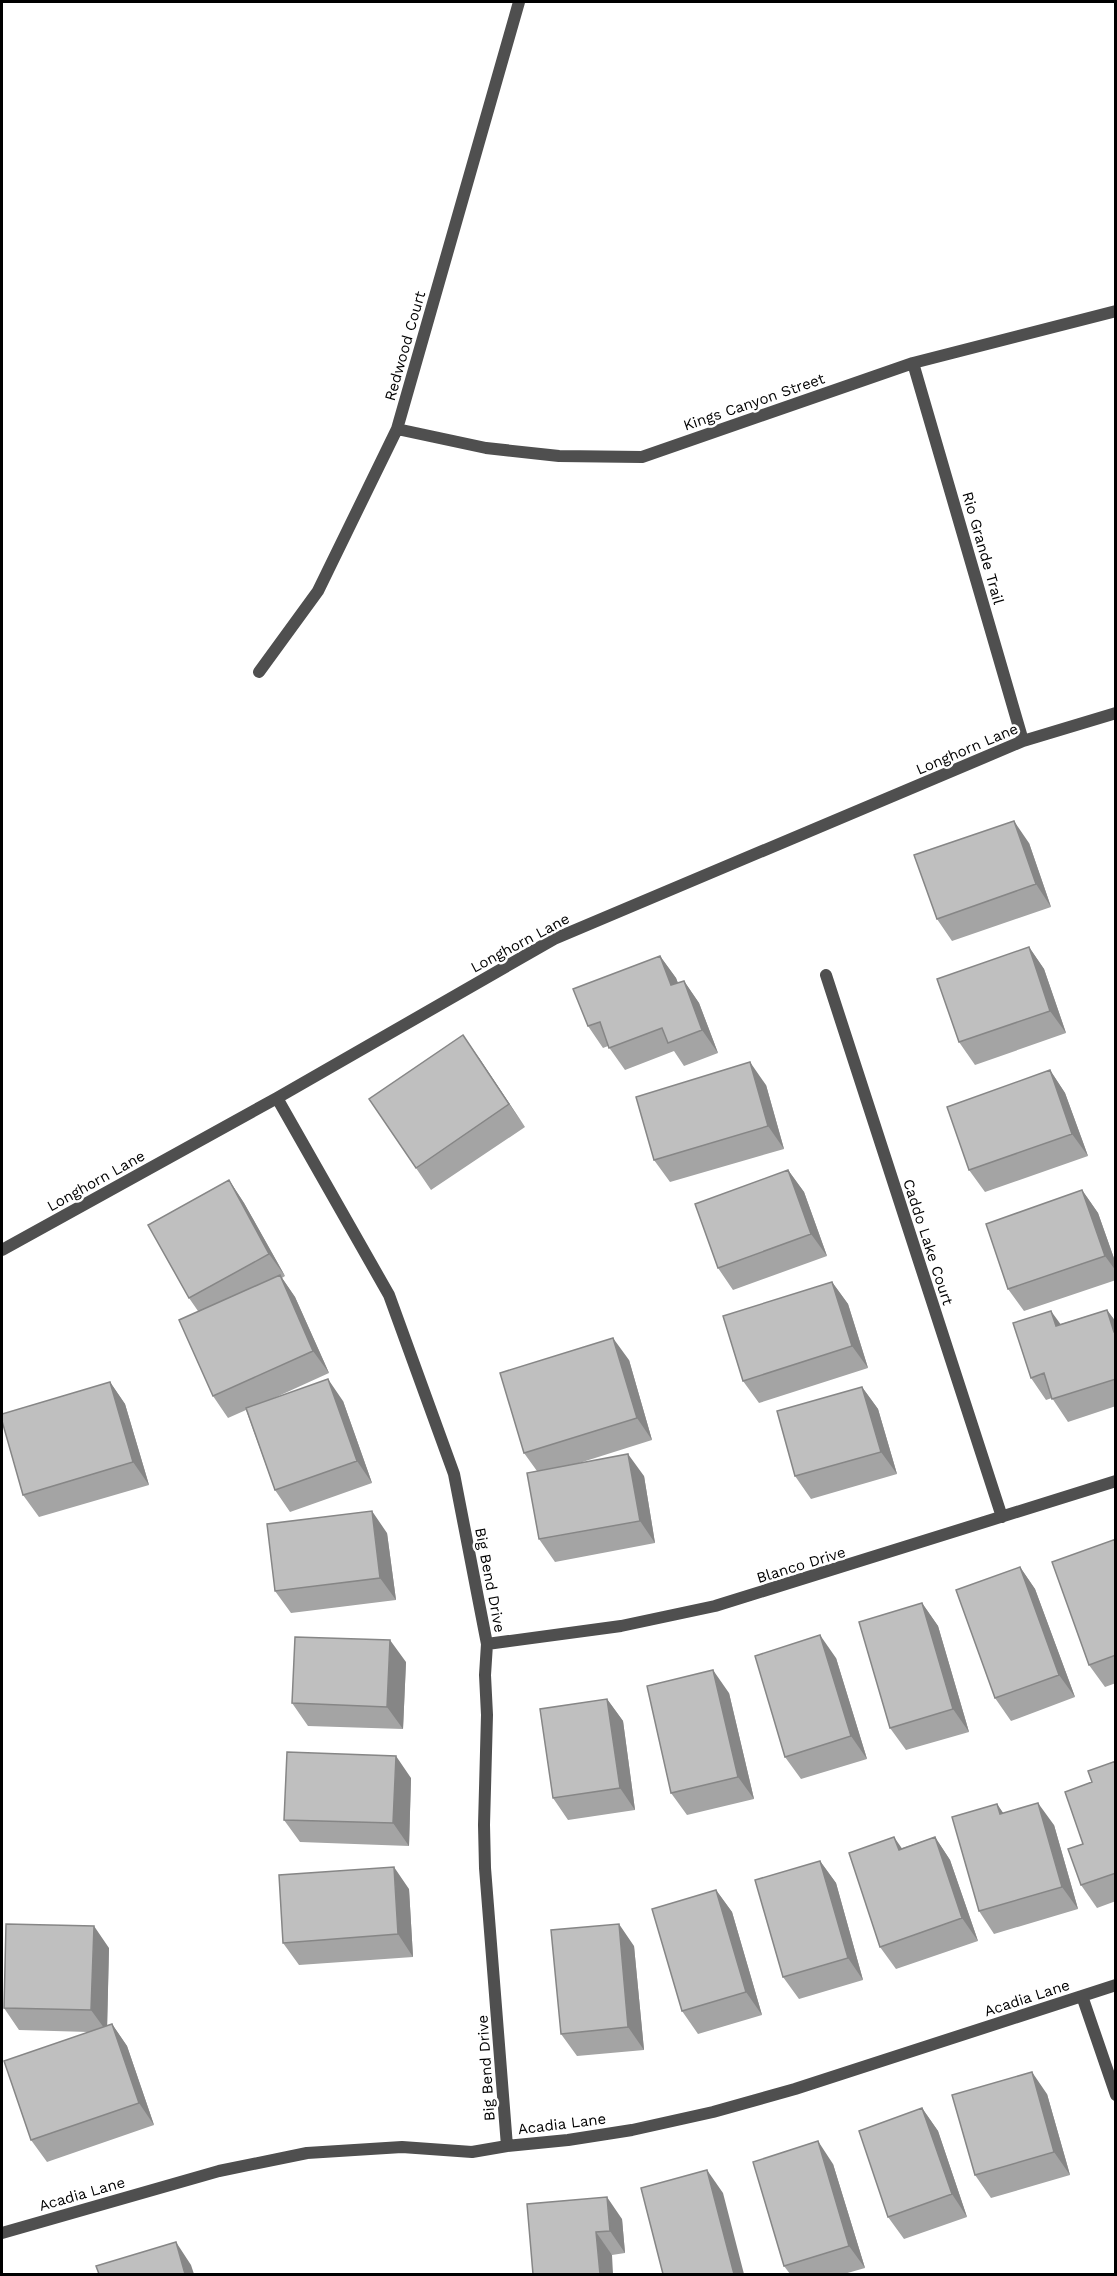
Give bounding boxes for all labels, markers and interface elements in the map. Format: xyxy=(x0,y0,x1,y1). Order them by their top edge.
street label: Redwood Court xyxy=(381,288,429,403)
street label: Kings Canyon Street xyxy=(681,369,828,435)
street label: Rio Grande Trail xyxy=(958,490,1008,607)
street label: Longhorn Lane xyxy=(913,719,1021,779)
street label: Longhorn Lane xyxy=(468,909,572,977)
street label: Longhorn Lane xyxy=(44,1147,148,1215)
street label: Caddo Lake Court xyxy=(899,1177,957,1308)
street label: Big Bend Drive xyxy=(471,1526,509,1634)
street label: Blanco Drive xyxy=(754,1543,848,1587)
street label: Acadia Lane xyxy=(982,1976,1072,2020)
street label: Big Bend Drive xyxy=(473,2014,499,2122)
street label: Acadia Lane xyxy=(517,2110,607,2138)
street label: Acadia Lane xyxy=(37,2173,127,2215)

